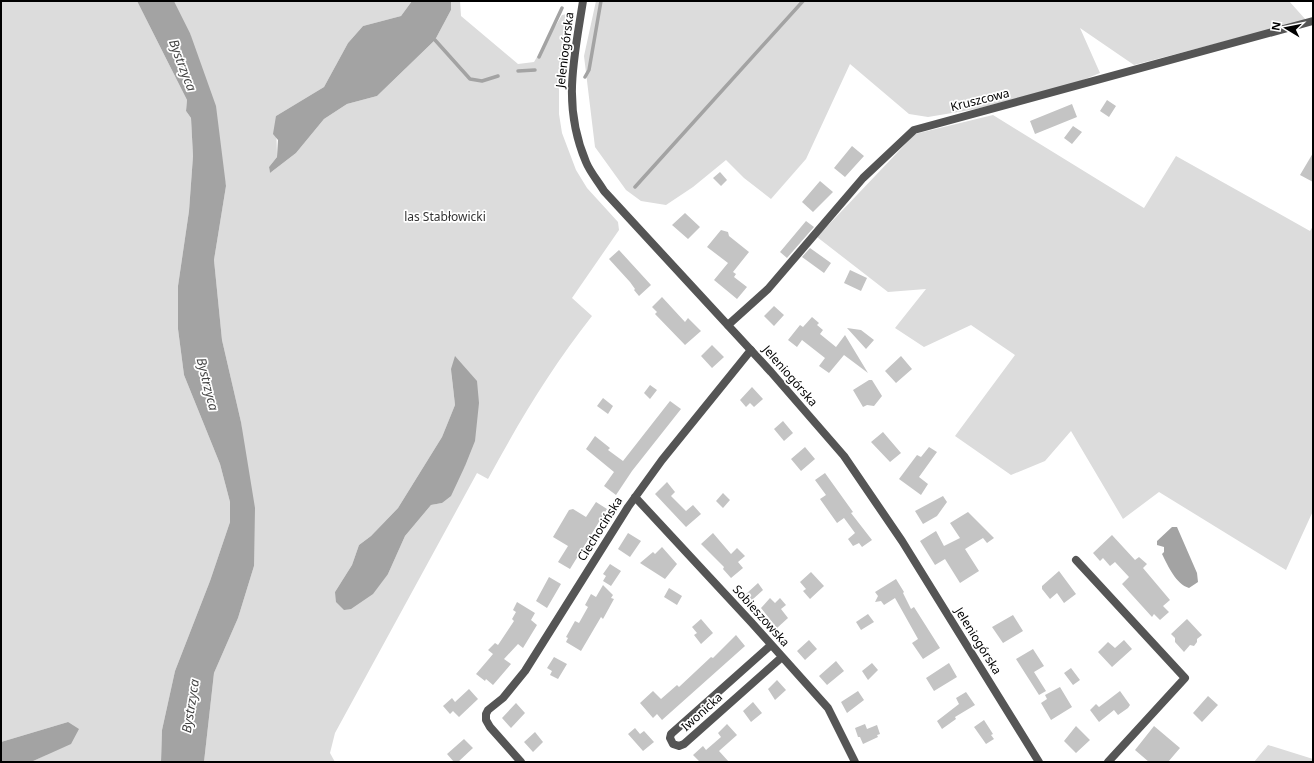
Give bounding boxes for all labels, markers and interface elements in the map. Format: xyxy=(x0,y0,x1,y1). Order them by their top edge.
north arrow xyxy=(1266,8,1306,48)
street label: Jeleniogórska xyxy=(551,11,578,90)
text: N xyxy=(1267,20,1284,32)
water label: Bystrzyca xyxy=(165,37,201,94)
street label: Kruszcowa xyxy=(949,84,1011,115)
park label: las Stabłowicki xyxy=(404,208,486,225)
street label: Jeleniogórska xyxy=(758,341,822,410)
water label: Bystrzyca xyxy=(193,356,223,413)
street label: Ciechocińska xyxy=(573,493,626,564)
street label: Sobieszowska xyxy=(729,581,794,650)
street label: Jeleniogórska xyxy=(951,603,1006,678)
water label: Bystrzyca xyxy=(177,677,203,734)
street label: Iwonicka xyxy=(677,689,726,735)

